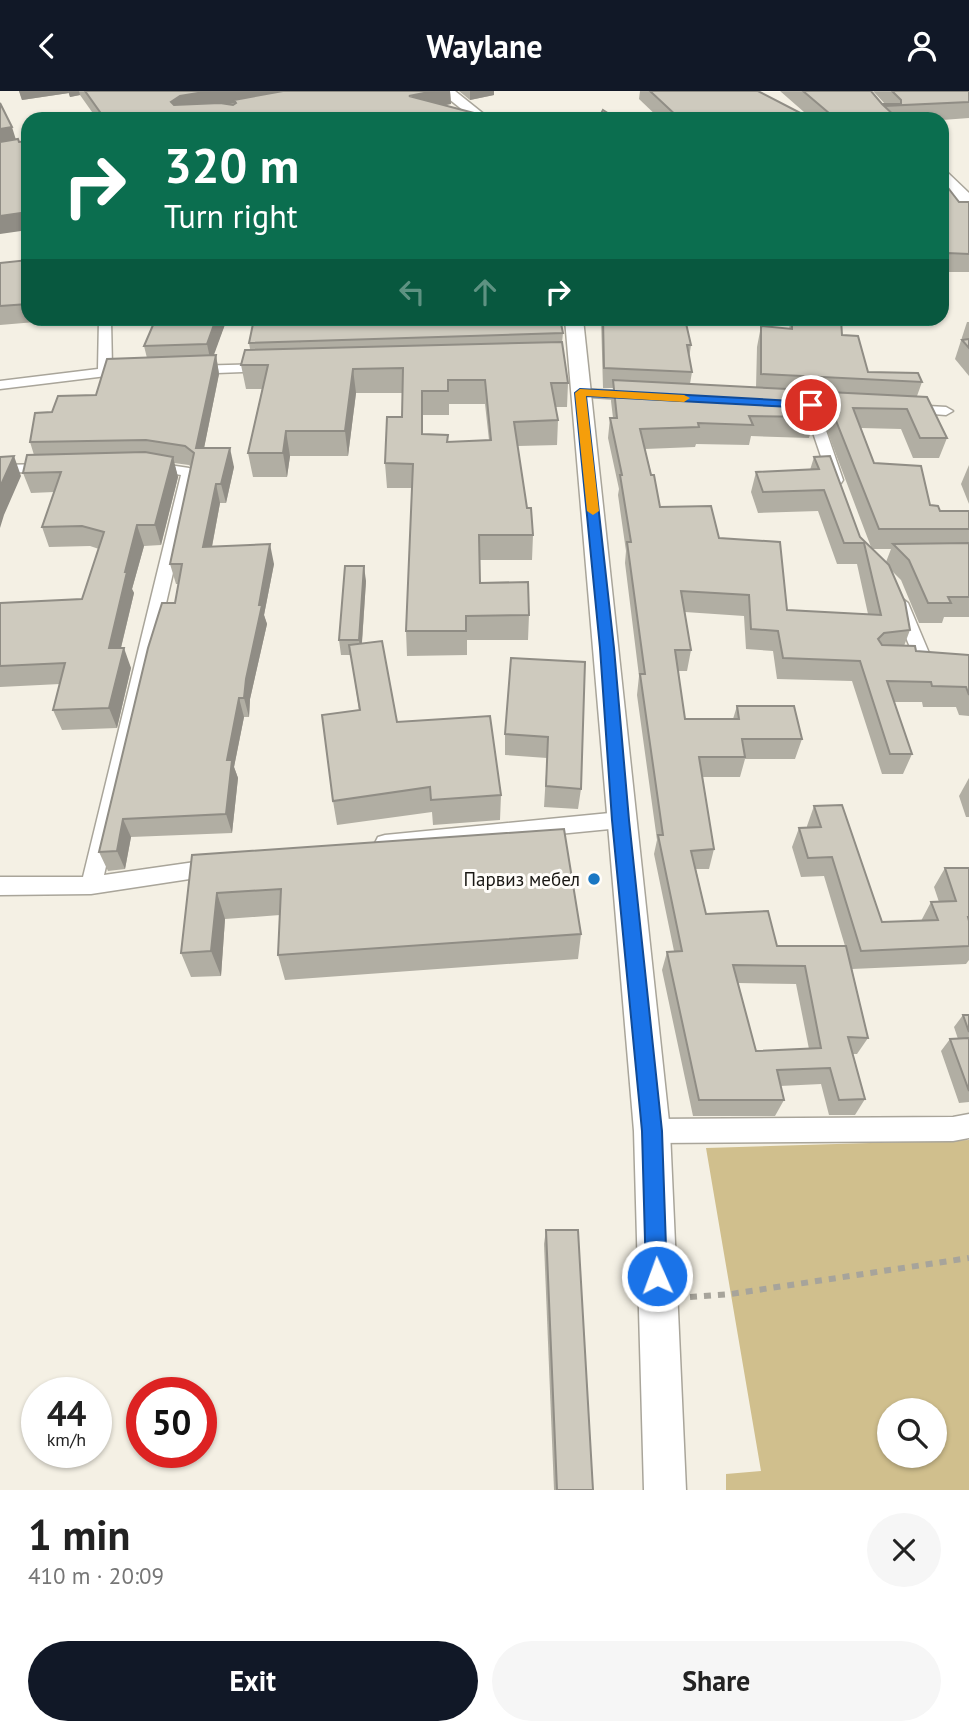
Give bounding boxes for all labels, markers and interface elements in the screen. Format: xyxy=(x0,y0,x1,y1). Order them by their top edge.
text: Waylane xyxy=(426,25,543,67)
icon: back xyxy=(28,27,66,65)
icon: person xyxy=(903,27,941,65)
text: 320 m xyxy=(164,133,299,197)
icon: right xyxy=(49,140,140,231)
text: Turn right xyxy=(164,195,298,237)
icon: left xyxy=(393,273,431,311)
icon: ahead xyxy=(466,273,504,311)
icon: right xyxy=(539,273,577,311)
pin xyxy=(781,375,841,435)
icon: arrive xyxy=(792,386,830,424)
place label: Парвиз мебел xyxy=(464,867,580,891)
marker: Парвиз мебел xyxy=(586,871,602,887)
position arrow xyxy=(620,1239,694,1313)
speed limit sign: 50 xyxy=(126,1377,217,1468)
text: 44 xyxy=(47,1390,86,1436)
map controls xyxy=(877,1398,947,1468)
button: search xyxy=(877,1398,947,1468)
text: km/h xyxy=(47,1428,86,1451)
text: 1 min xyxy=(28,1507,130,1562)
button: close xyxy=(867,1513,941,1587)
text: 410 m · 20:09 xyxy=(28,1561,164,1590)
button: Exit xyxy=(28,1641,478,1721)
button: Share xyxy=(492,1641,941,1721)

